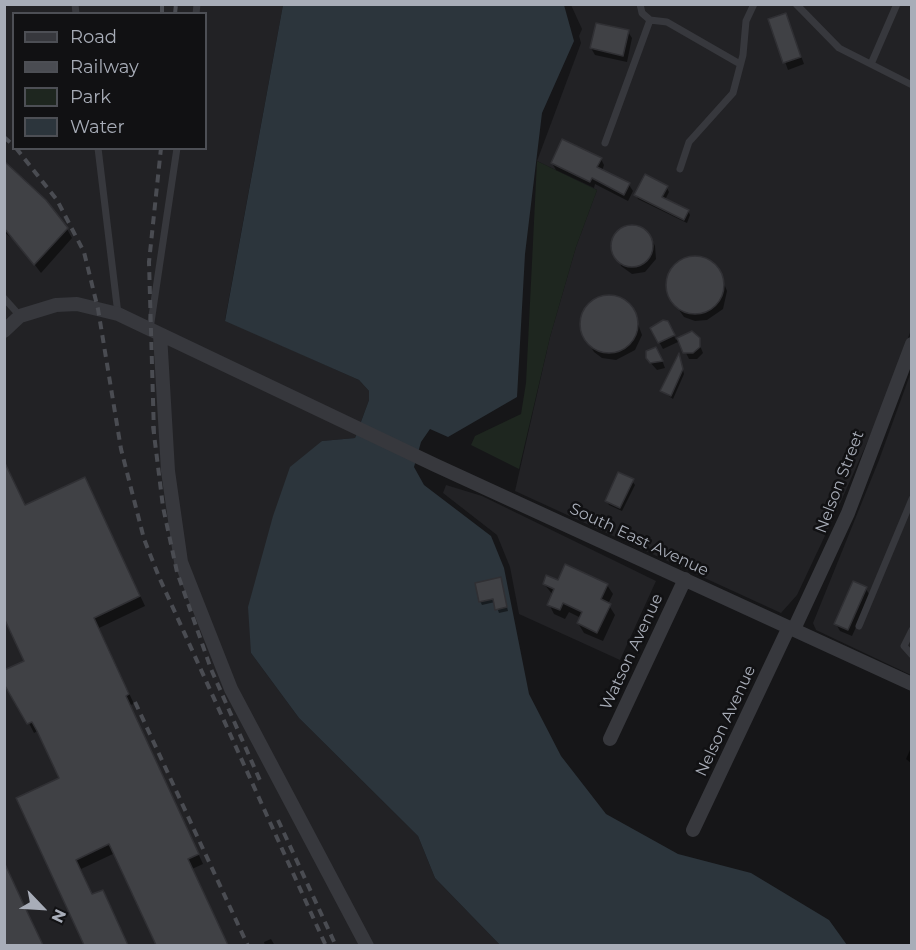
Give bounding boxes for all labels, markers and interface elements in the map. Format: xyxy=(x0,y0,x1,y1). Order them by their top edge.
legend xyxy=(12,12,207,150)
text: Road xyxy=(70,26,117,48)
text: Railway xyxy=(70,56,139,78)
text: Park xyxy=(70,86,111,108)
text: Water xyxy=(70,116,125,138)
street label: Nelson Street xyxy=(812,428,868,536)
street label: South East Avenue xyxy=(567,499,711,581)
street label: Watson Avenue xyxy=(597,591,667,713)
street label: Nelson Avenue xyxy=(692,662,760,780)
north arrow xyxy=(12,878,72,938)
text: N xyxy=(47,906,70,926)

